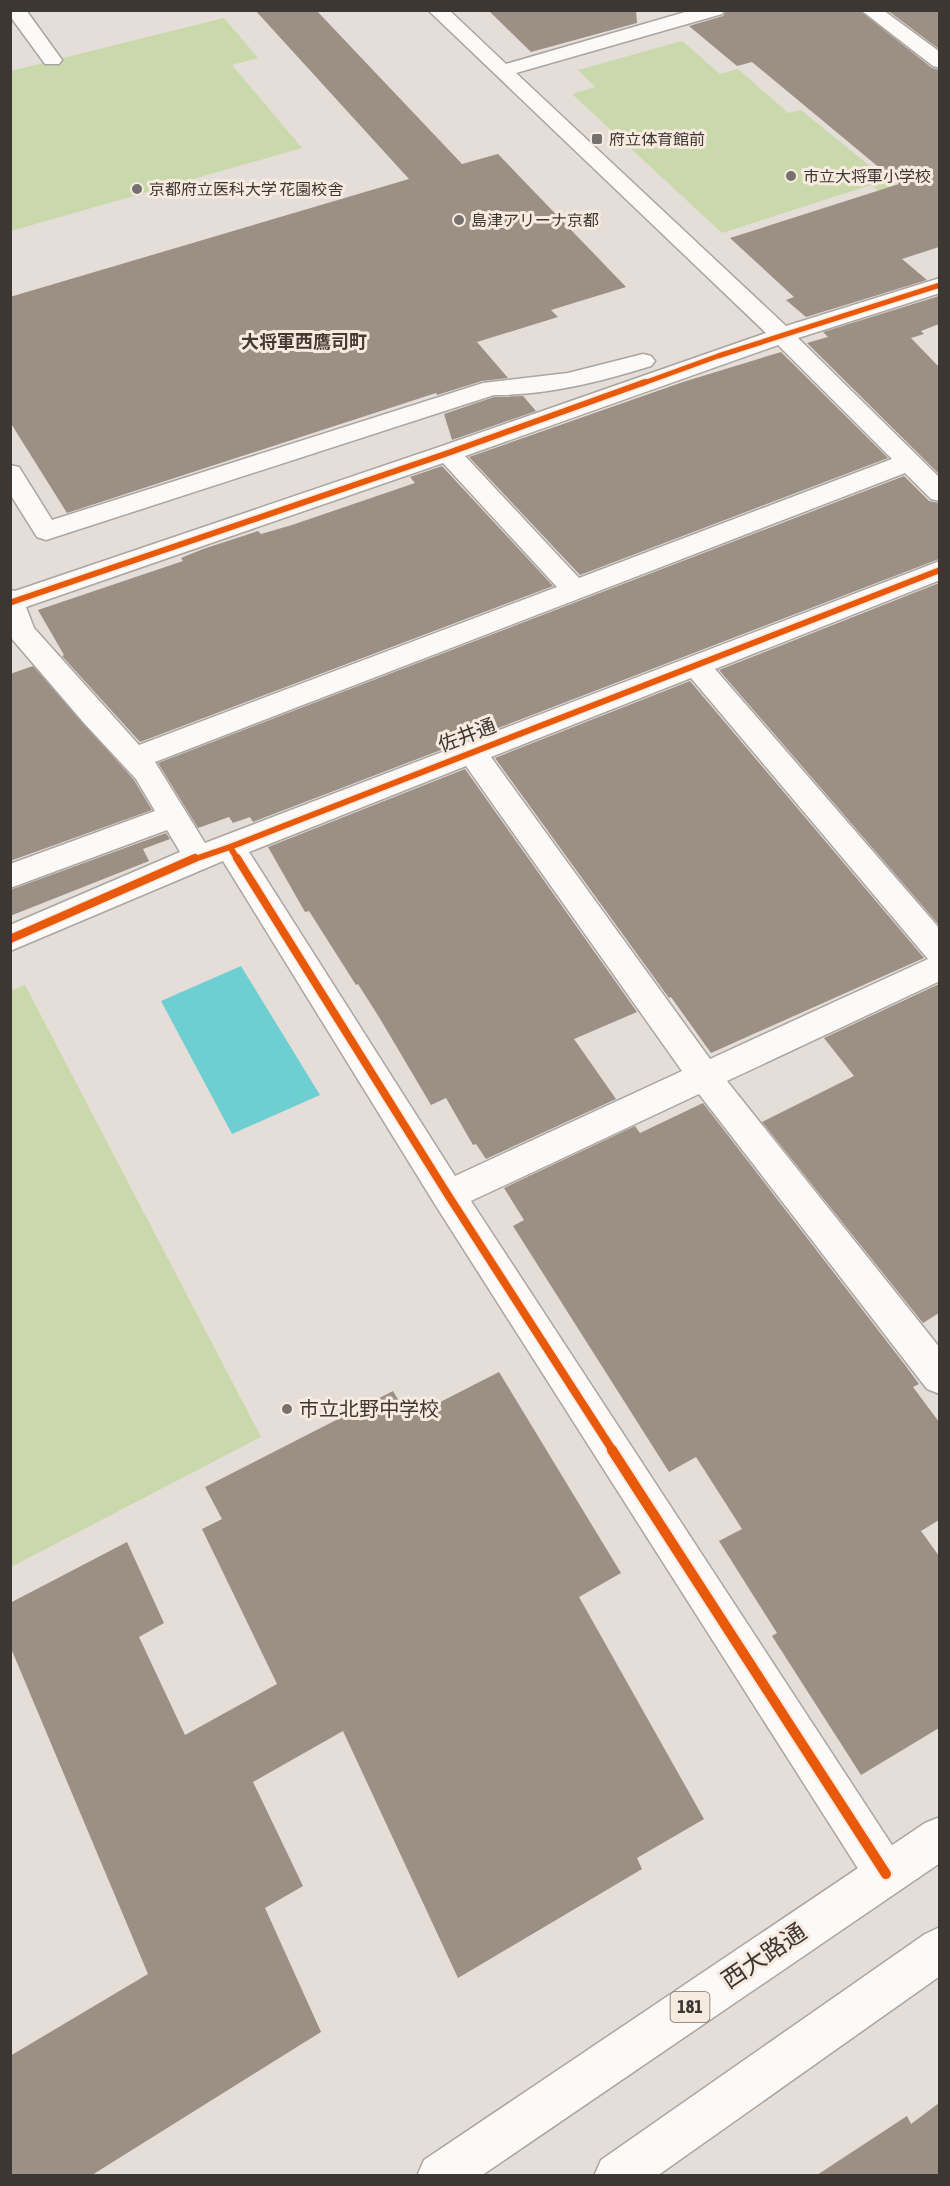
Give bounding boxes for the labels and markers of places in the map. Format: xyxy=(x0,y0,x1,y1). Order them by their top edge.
place label: 府立体育館前 xyxy=(609,130,705,148)
marker: 府立体育館前 xyxy=(590,132,604,146)
place label: 市立大将軍小学校 xyxy=(803,167,931,185)
marker: 市立大将軍小学校 xyxy=(784,169,798,183)
place label: 京都府立医科大学 花園校舎 xyxy=(149,180,343,198)
marker: 京都府立医科大学 花園校舎 xyxy=(130,182,144,196)
place label: 島津アリーナ京都 xyxy=(471,211,599,229)
marker: 島津アリーナ京都 xyxy=(452,213,466,227)
place label: 市立北野中学校 xyxy=(299,1397,439,1420)
marker: 市立北野中学校 xyxy=(280,1402,294,1416)

